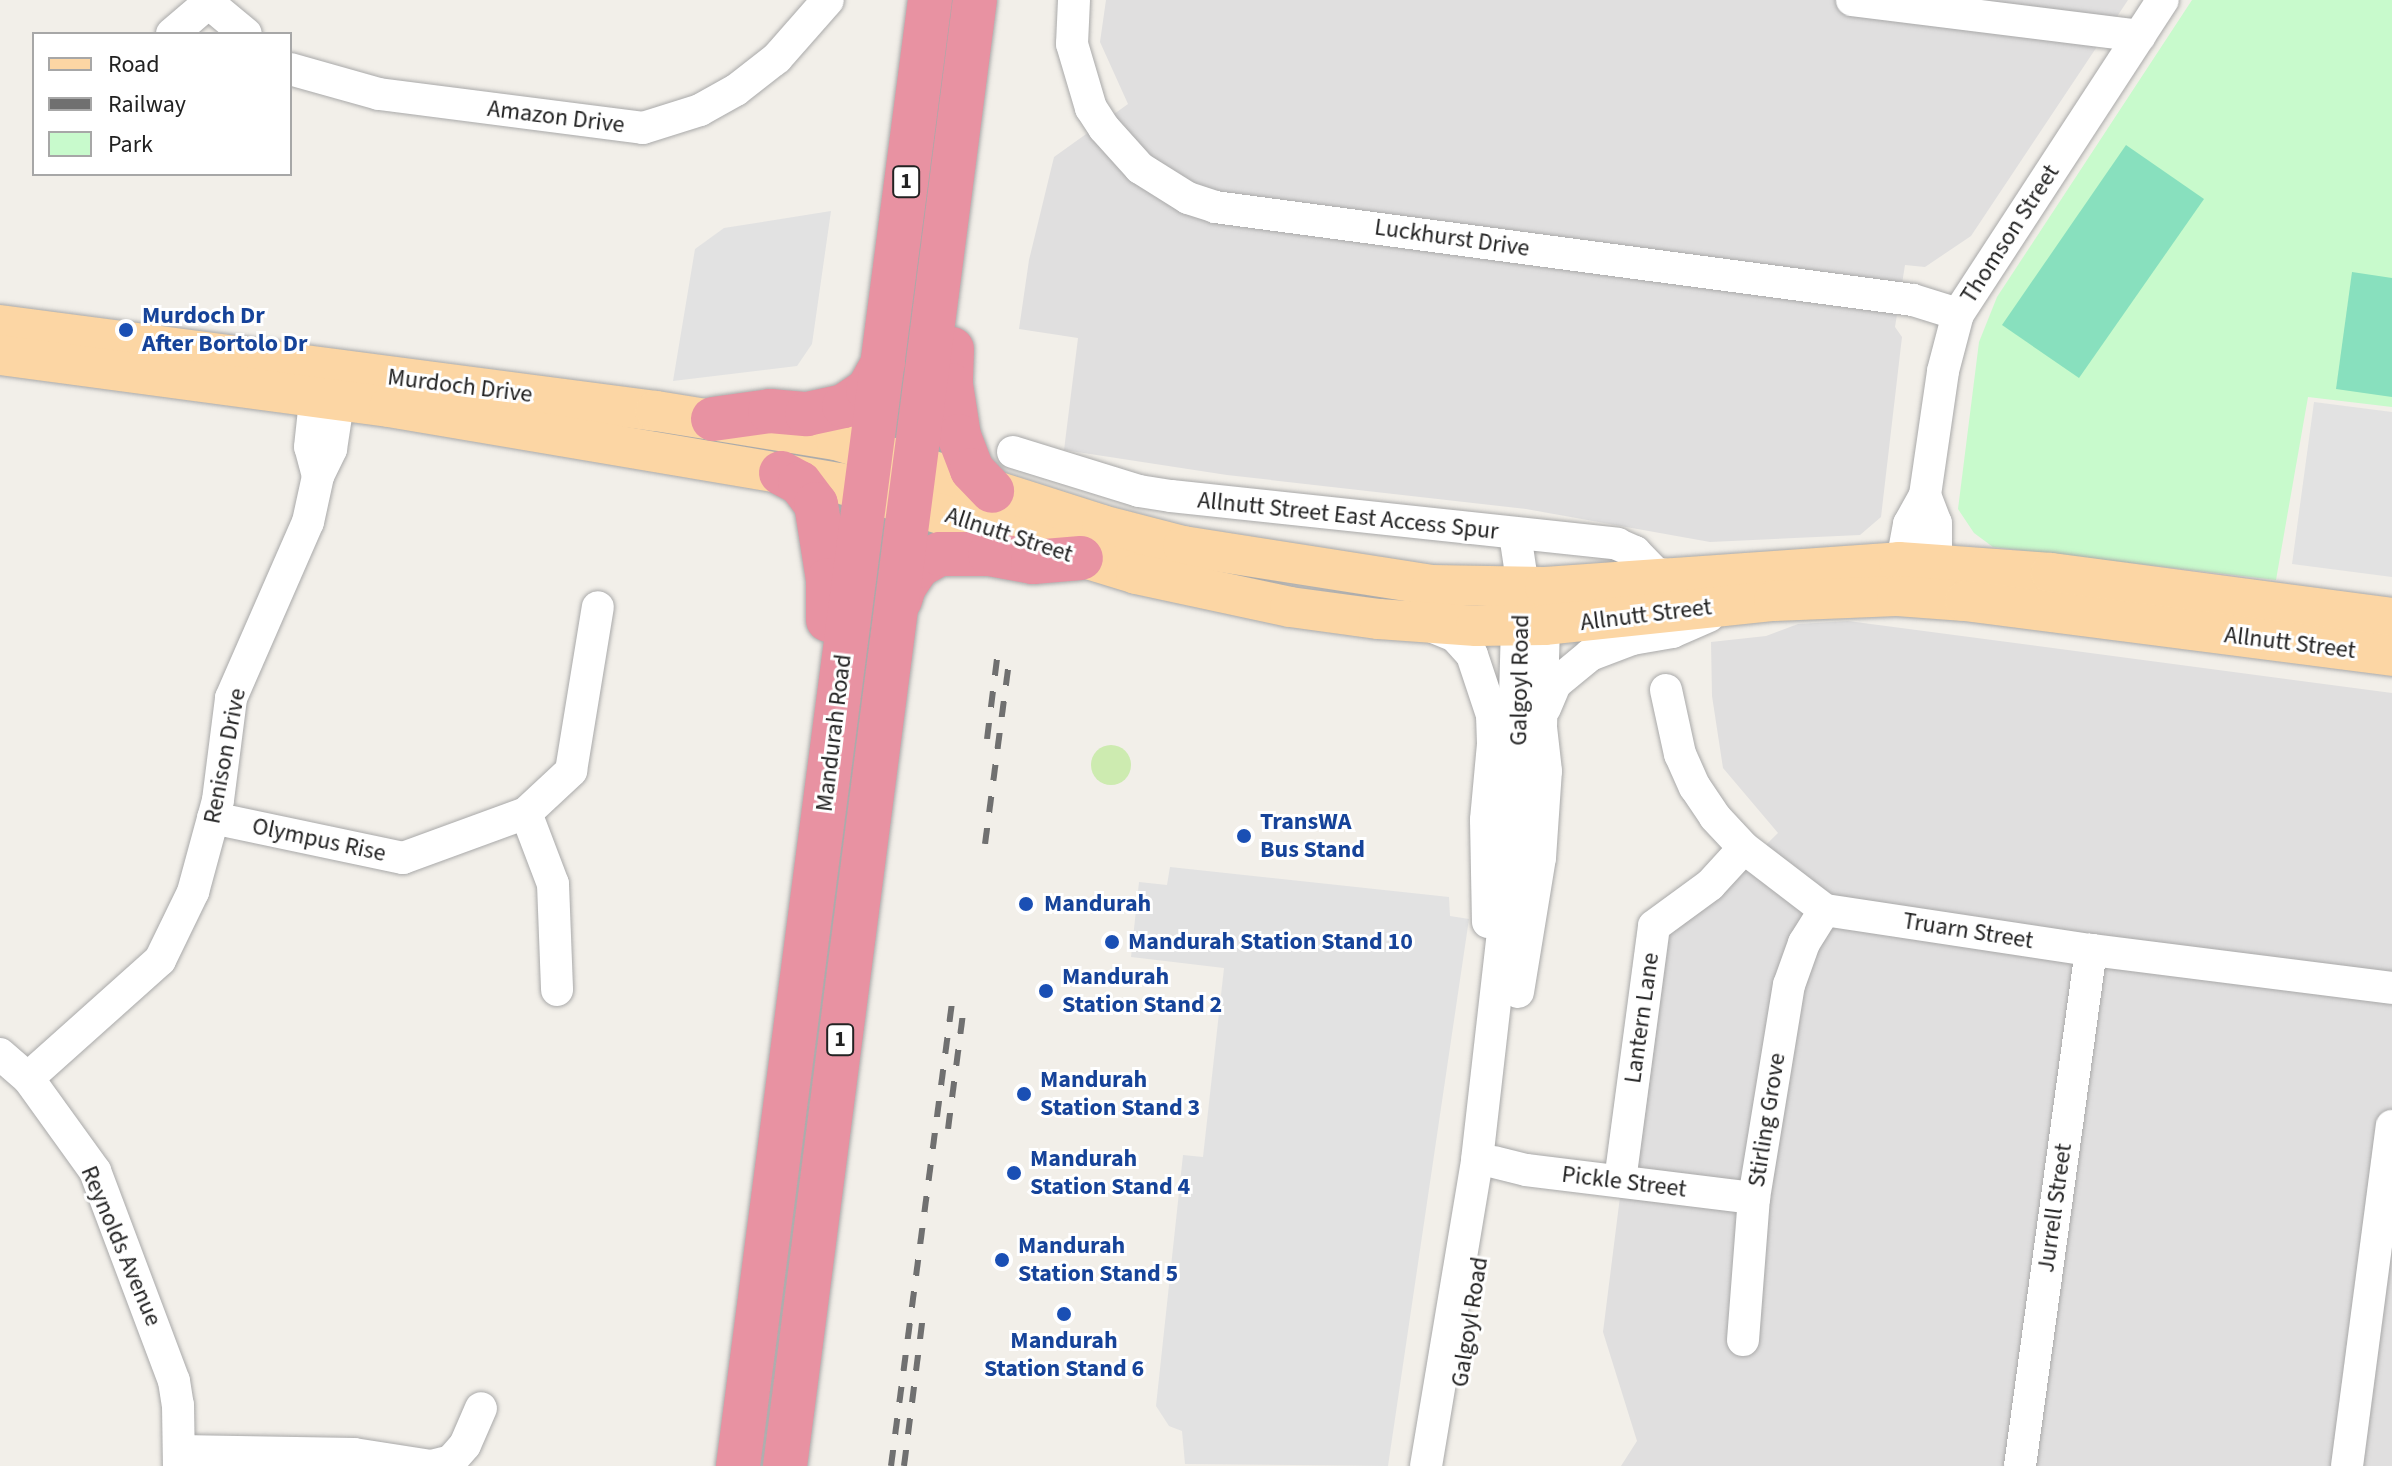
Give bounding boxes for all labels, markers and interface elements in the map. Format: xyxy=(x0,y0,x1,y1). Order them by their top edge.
legend xyxy=(32,32,292,176)
text: Road xyxy=(108,47,160,82)
text: Railway xyxy=(108,87,186,122)
street label: Amazon Drive xyxy=(486,94,626,140)
text: Park xyxy=(108,127,153,162)
street label: Thomson Street xyxy=(1954,159,2066,309)
road number: 1 xyxy=(892,164,920,200)
street label: Luckhurst Drive xyxy=(1373,213,1531,263)
place label: Murdoch Dr After Bortolo Dr xyxy=(142,302,308,358)
marker: Murdoch Dr After Bortolo Dr xyxy=(117,321,135,339)
street label: Murdoch Drive xyxy=(386,363,534,409)
street label: Allnutt Street East Access Spur xyxy=(1196,486,1500,546)
street label: Allnutt Street xyxy=(942,501,1076,569)
street label: Allnutt Street xyxy=(1579,593,1713,637)
street label: Galgoyl Road xyxy=(1504,614,1536,746)
street label: Allnutt Street xyxy=(2223,621,2357,665)
street label: Mandurah Road xyxy=(810,653,858,813)
street label: Renison Drive xyxy=(198,686,252,826)
place label: TransWA Bus Stand xyxy=(1260,808,1365,864)
street label: Olympus Rise xyxy=(250,812,388,868)
marker: TransWA Bus Stand xyxy=(1235,827,1253,845)
place label: Mandurah xyxy=(1044,890,1151,918)
marker: Mandurah xyxy=(1015,893,1037,915)
street label: Truarn Street xyxy=(1901,906,2035,956)
place label: Mandurah Station Stand 10 xyxy=(1128,928,1413,956)
marker: Mandurah Station Stand 10 xyxy=(1103,933,1121,951)
street label: Lantern Lane xyxy=(1619,951,1665,1085)
place label: Mandurah Station Stand 2 xyxy=(1062,963,1222,1019)
marker: Mandurah Station Stand 2 xyxy=(1037,982,1055,1000)
road number: 1 xyxy=(826,1022,854,1058)
street label: Stirling Grove xyxy=(1742,1051,1792,1189)
place label: Mandurah Station Stand 3 xyxy=(1040,1066,1200,1122)
marker: Mandurah Station Stand 3 xyxy=(1015,1085,1033,1103)
street label: Jurrell Street xyxy=(2032,1142,2078,1274)
place label: Mandurah Station Stand 4 xyxy=(1030,1145,1190,1201)
street label: Pickle Street xyxy=(1560,1160,1688,1204)
street label: Reynolds Avenue xyxy=(74,1162,168,1330)
marker: Mandurah Station Stand 4 xyxy=(1005,1164,1023,1182)
place label: Mandurah Station Stand 5 xyxy=(1018,1232,1178,1288)
marker: Mandurah Station Stand 5 xyxy=(993,1251,1011,1269)
street label: Galgoyl Road xyxy=(1446,1255,1494,1389)
marker: Mandurah Station Stand 6 xyxy=(1055,1305,1073,1323)
place label: Mandurah Station Stand 6 xyxy=(984,1327,1144,1383)

